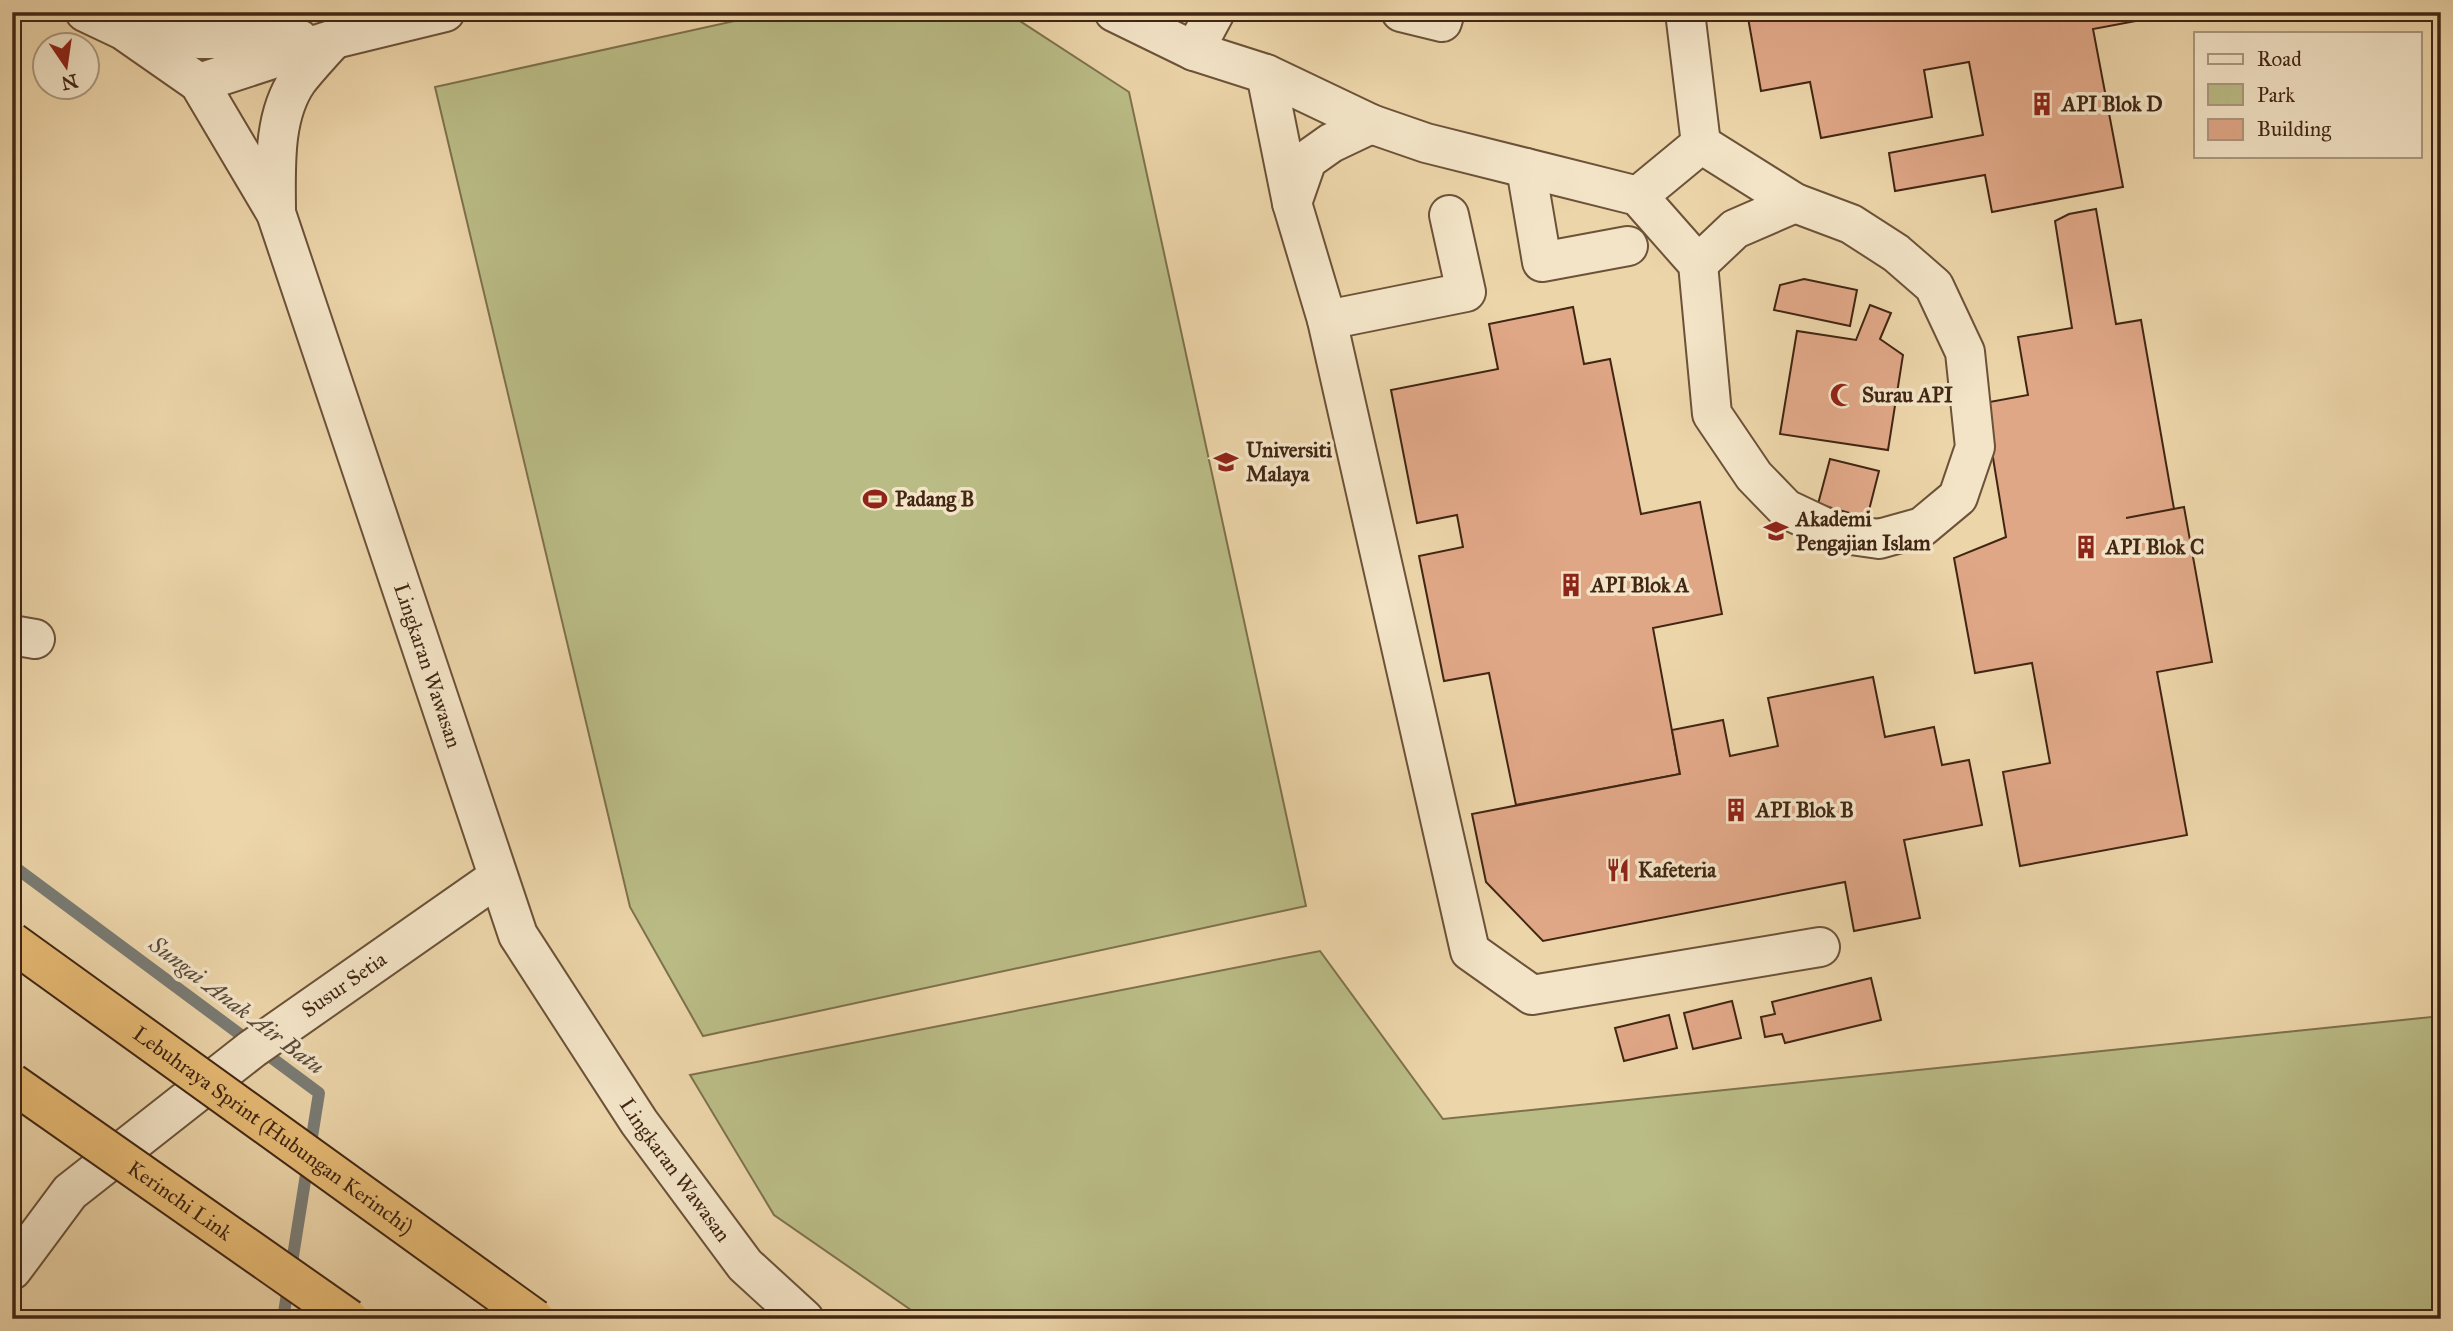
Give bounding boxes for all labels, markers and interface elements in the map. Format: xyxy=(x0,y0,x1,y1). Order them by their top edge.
north arrow xyxy=(32,32,102,102)
legend xyxy=(2194,32,2422,158)
text: Road xyxy=(2257,46,2302,72)
text: N xyxy=(59,69,80,95)
text: Park xyxy=(2257,82,2295,108)
building icon: API Blok D xyxy=(2028,90,2056,118)
place label: API Blok D xyxy=(2060,91,2163,117)
text: Building xyxy=(2257,116,2331,142)
mosque icon: Surau API xyxy=(1828,381,1856,409)
place label: Surau API xyxy=(1862,382,1953,408)
place label: Universiti Malaya xyxy=(1246,437,1332,487)
school or university icon: Universiti Malaya xyxy=(1212,448,1240,476)
sports icon: Padang B xyxy=(861,485,889,513)
place label: Padang B xyxy=(895,486,974,512)
place label: Akademi Pengajian Islam xyxy=(1794,506,1931,556)
school or university icon: Akademi Pengajian Islam xyxy=(1762,517,1790,545)
building icon: API Blok C xyxy=(2072,533,2100,561)
place label: API Blok C xyxy=(2104,534,2204,560)
building icon: API Blok A xyxy=(1557,571,1585,599)
place label: API Blok A xyxy=(1589,572,1690,598)
street label: Lingkaran Wawasan xyxy=(388,580,467,751)
building icon: API Blok B xyxy=(1722,796,1750,824)
place label: API Blok B xyxy=(1754,797,1854,823)
restaurant icon: Kafeteria xyxy=(1604,856,1632,884)
place label: Kafeteria xyxy=(1638,857,1717,883)
water label: Sungai Anak Air Batu xyxy=(143,929,330,1080)
street label: Susur Setia xyxy=(297,946,392,1023)
street label: Lebuhraya Sprint (Hubungan Kerinchi) xyxy=(128,1021,418,1240)
street label: Lingkaran Wawasan xyxy=(614,1093,736,1247)
street label: Kerinchi Link xyxy=(123,1155,237,1246)

